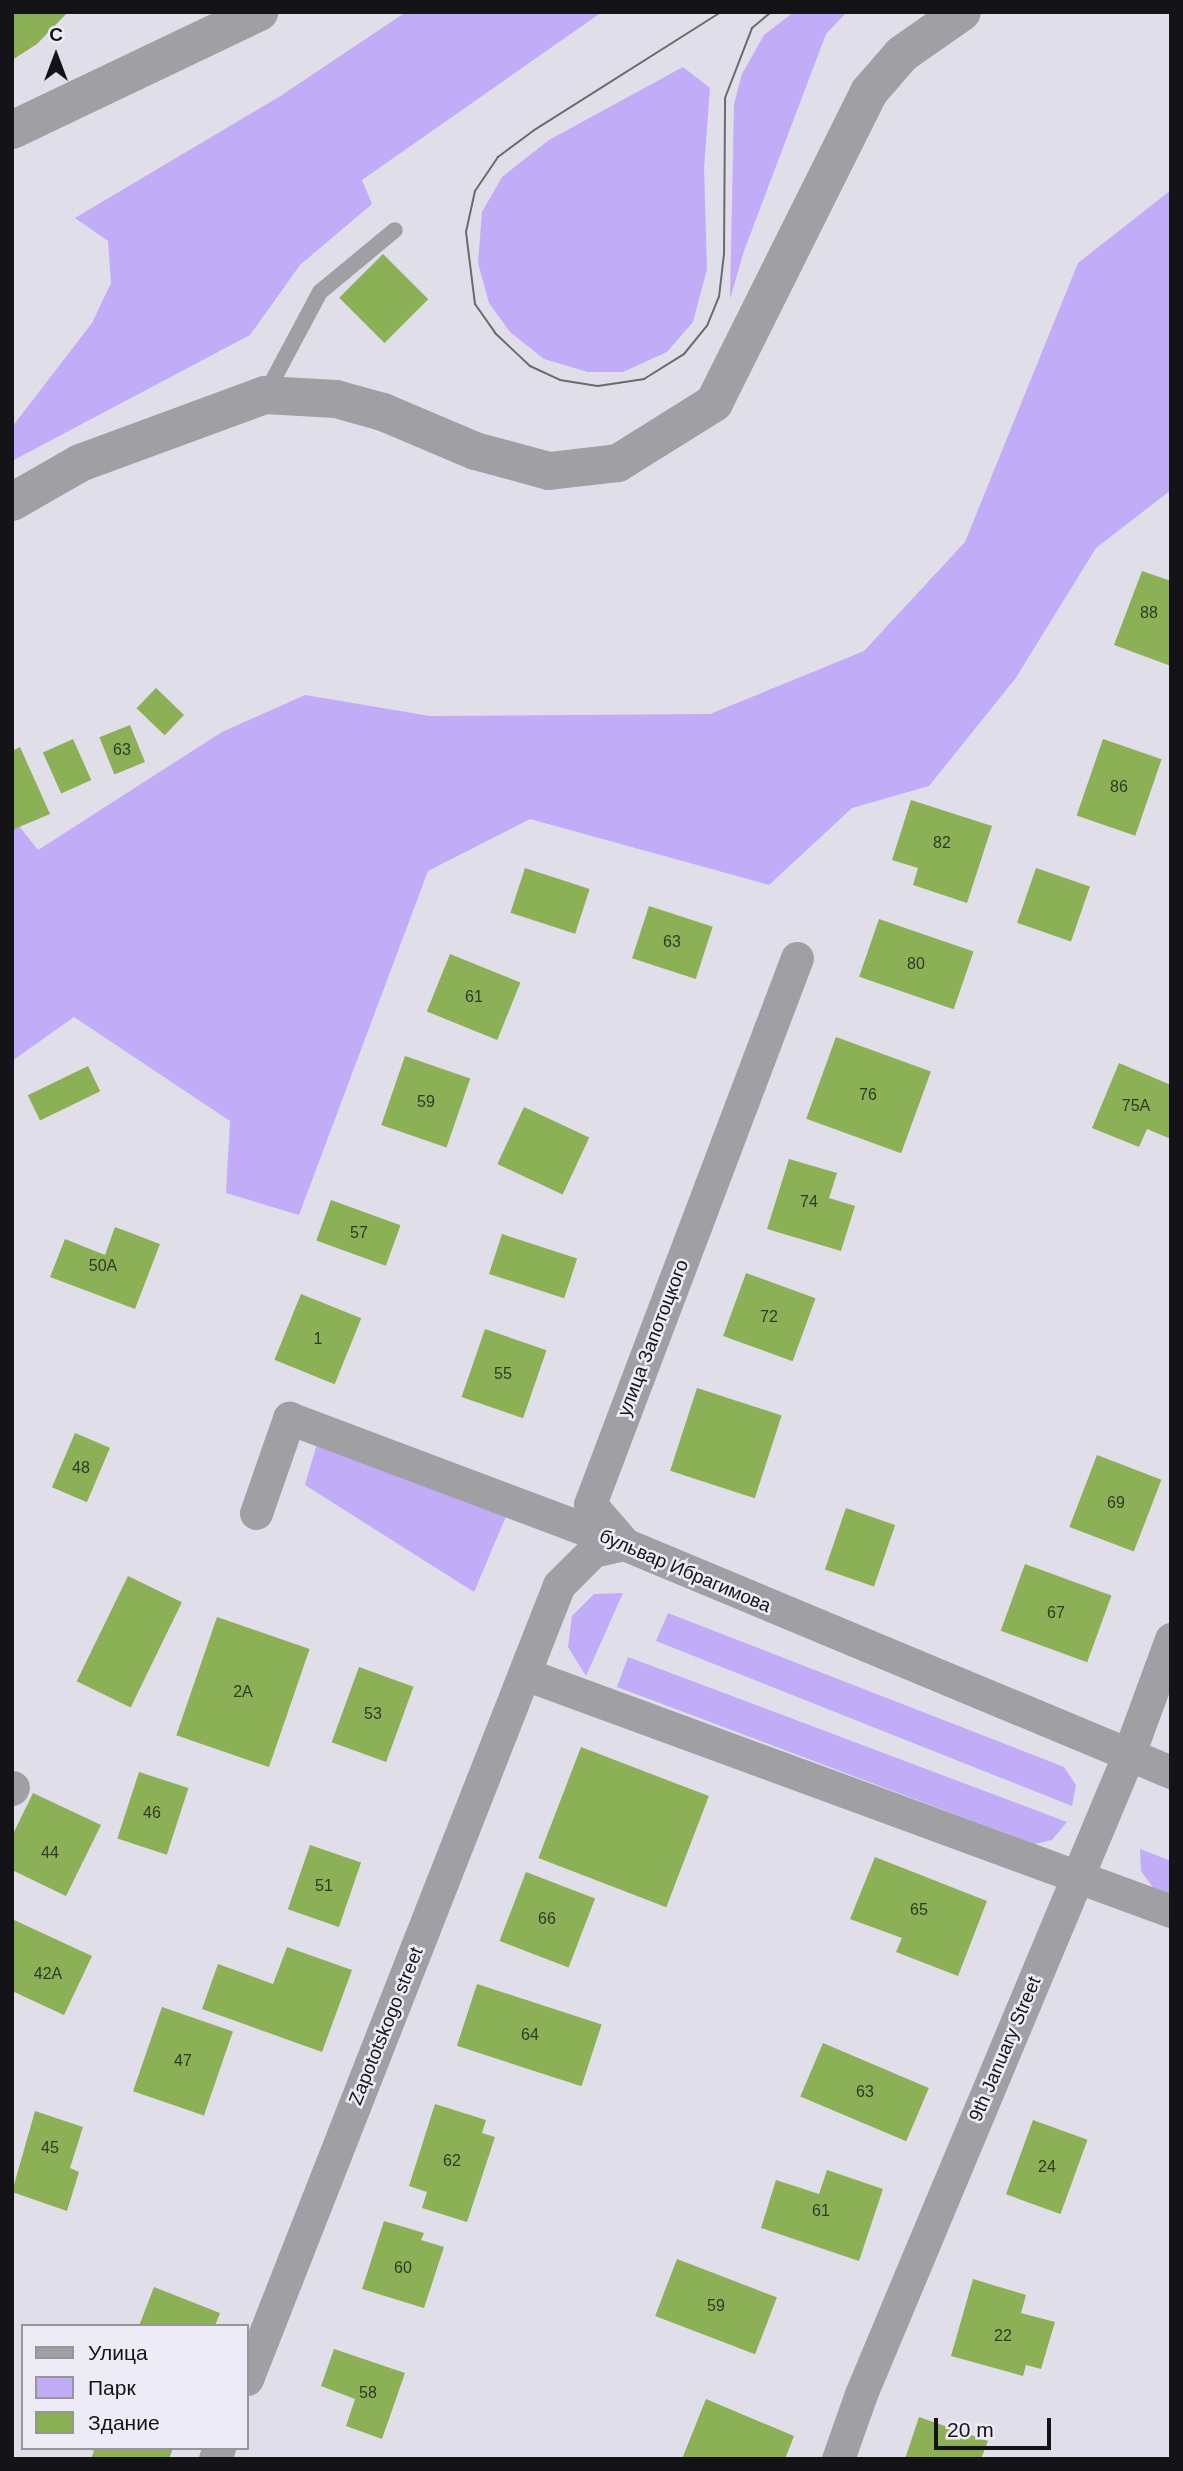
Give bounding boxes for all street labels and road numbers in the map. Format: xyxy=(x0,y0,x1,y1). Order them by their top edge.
street label: улица Запотоцкого xyxy=(613,1256,693,1420)
street label: бульвар Ибрагимова xyxy=(596,1525,774,1617)
street label: Zapototskogo street xyxy=(344,1944,428,2108)
street label: 9th January Street xyxy=(964,1973,1046,2125)

